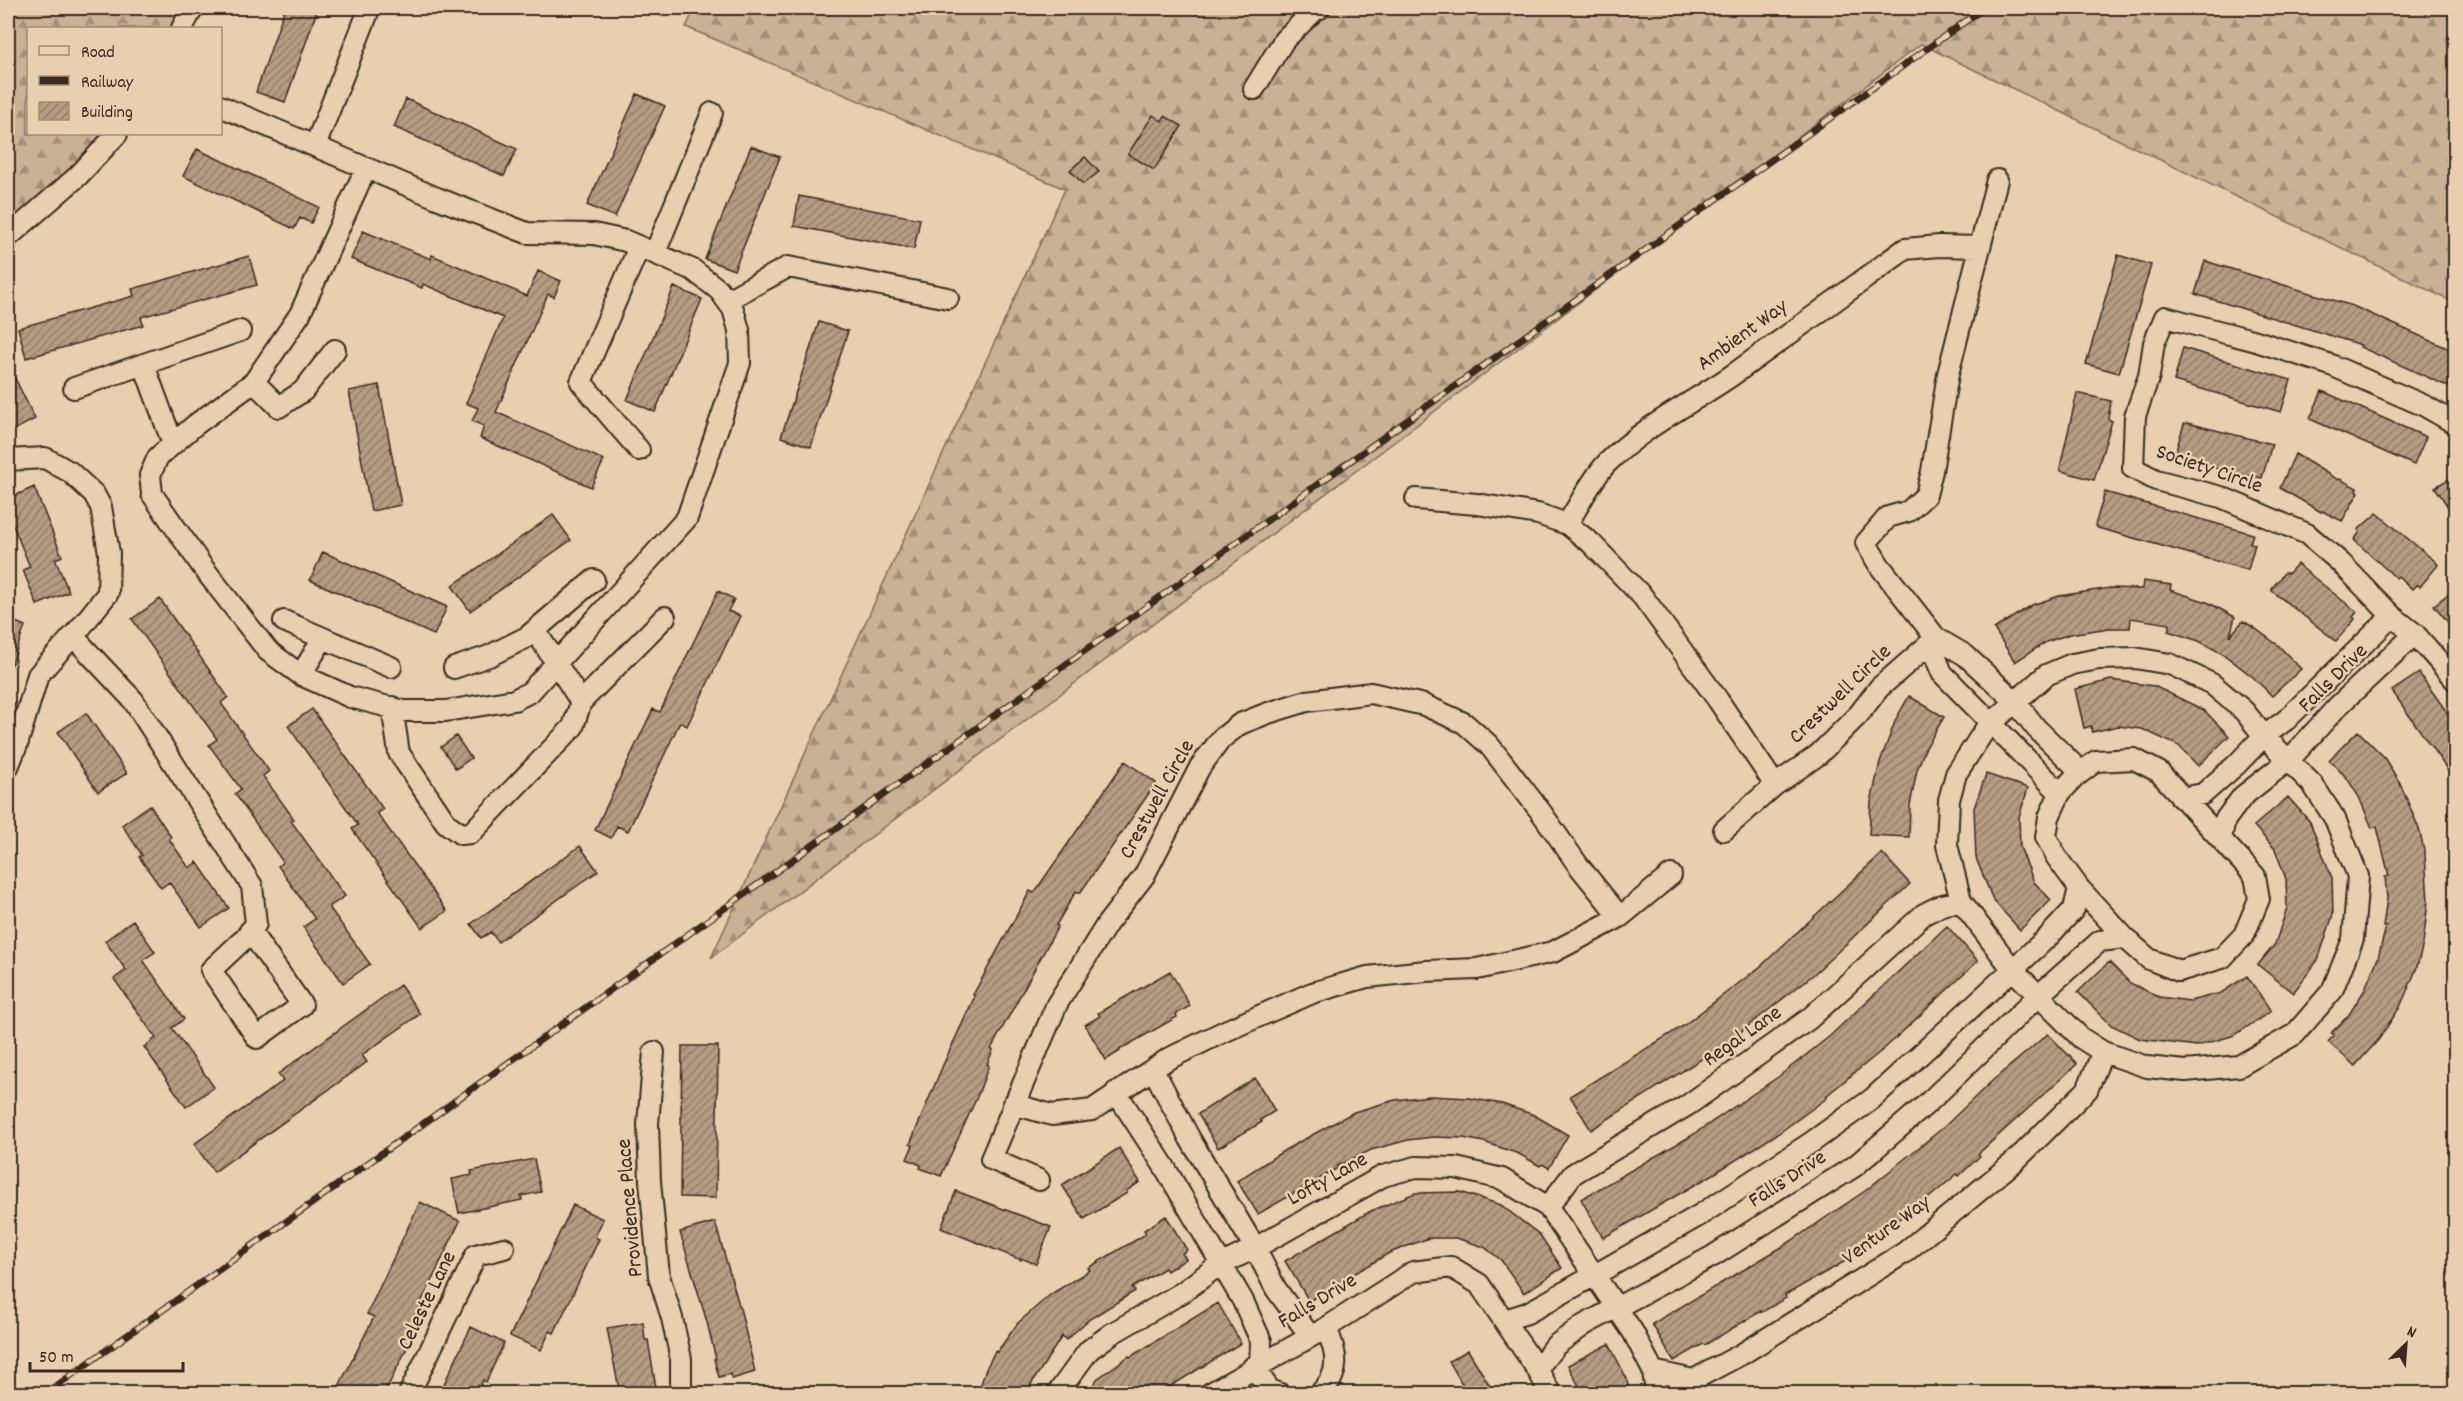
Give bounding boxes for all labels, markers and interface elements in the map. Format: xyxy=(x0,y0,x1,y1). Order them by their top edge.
legend xyxy=(27,27,222,135)
text: Road xyxy=(81,41,115,66)
text: Railway xyxy=(81,71,134,96)
text: Building xyxy=(81,101,133,126)
street label: Ambient Way xyxy=(1691,292,1796,380)
street label: Society Circle xyxy=(2152,437,2266,503)
street label: Falls Drive xyxy=(2292,637,2376,721)
street label: Crestwell Circle xyxy=(1783,638,1899,752)
street label: Crestwell Circle xyxy=(1112,735,1204,865)
street label: Regal Lane xyxy=(1697,999,1789,1075)
street label: Providence Place xyxy=(610,1137,652,1279)
street label: Falls Drive xyxy=(1743,1143,1833,1217)
street label: Lofty Lane xyxy=(1282,1145,1374,1215)
street label: Venture Way xyxy=(1836,1188,1939,1274)
street label: Celeste Lane xyxy=(391,1246,465,1356)
street label: Falls Drive xyxy=(1273,1266,1363,1338)
north arrow xyxy=(2376,1314,2436,1374)
text: N xyxy=(2403,1321,2420,1345)
scale bar xyxy=(30,1335,183,1373)
text: 50 m xyxy=(39,1346,74,1371)

